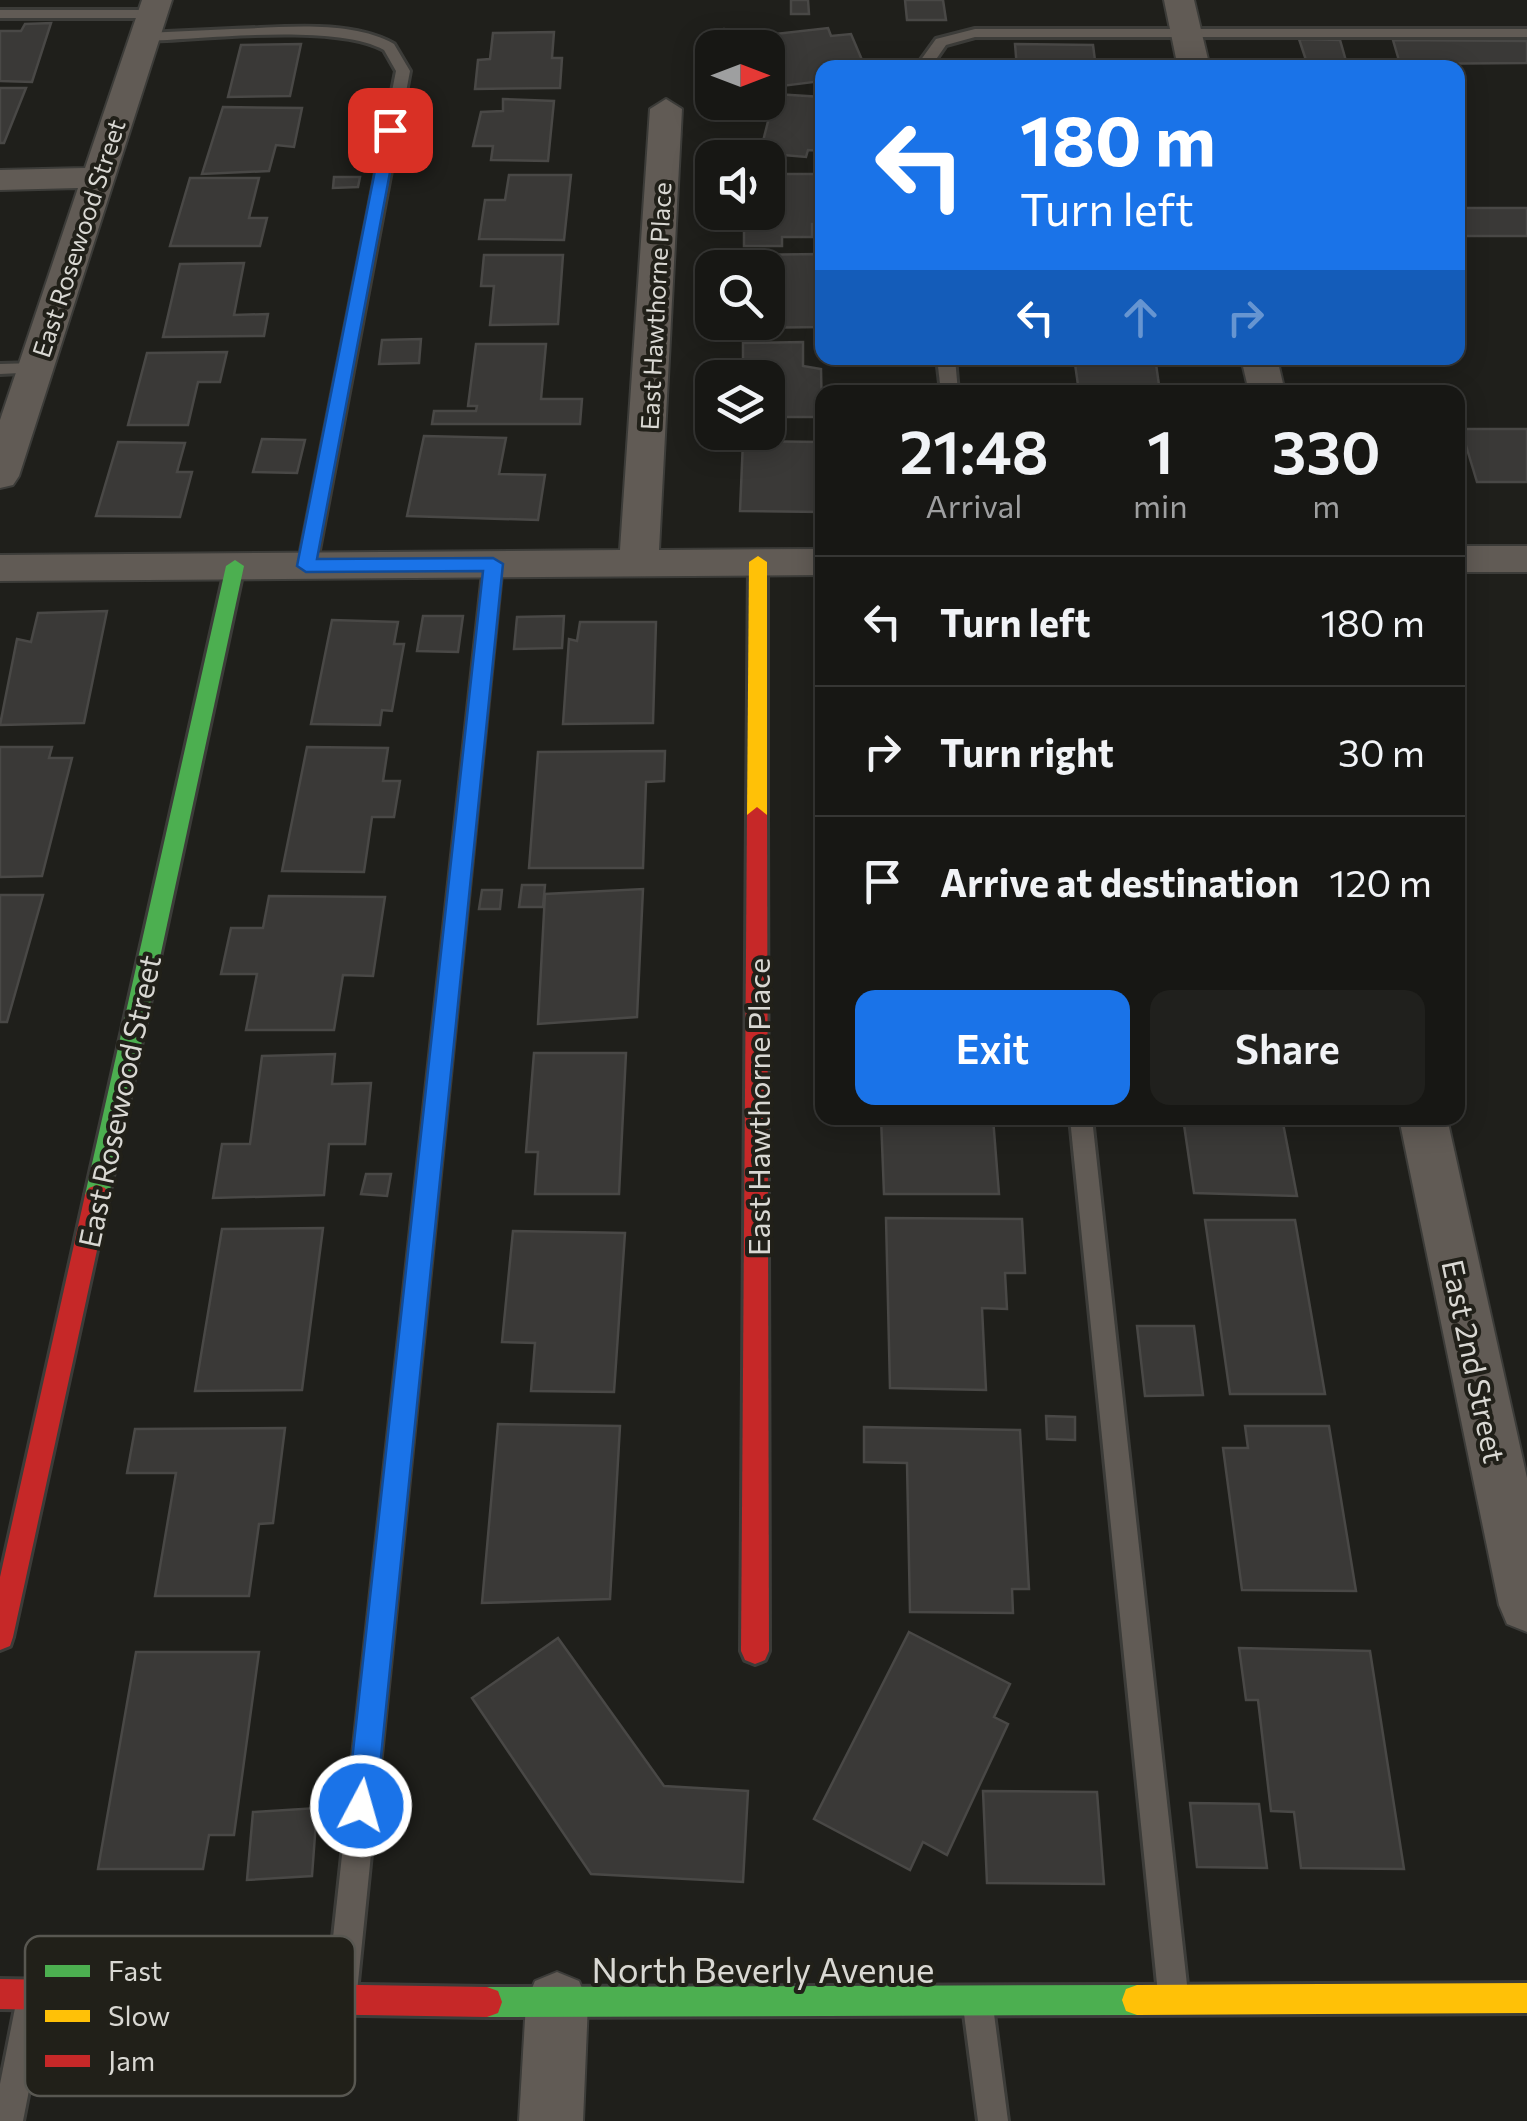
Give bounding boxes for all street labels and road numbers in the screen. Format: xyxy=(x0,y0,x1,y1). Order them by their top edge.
street label: East Rosewood Street xyxy=(25,115,131,361)
street label: East Hawthorne Place xyxy=(634,181,676,431)
street label: East Rosewood Street xyxy=(69,951,167,1251)
street label: East Hawthorne Place xyxy=(739,958,776,1256)
street label: East 2nd Street xyxy=(1435,1256,1515,1466)
street label: North Beverly Avenue xyxy=(591,1947,935,1990)

